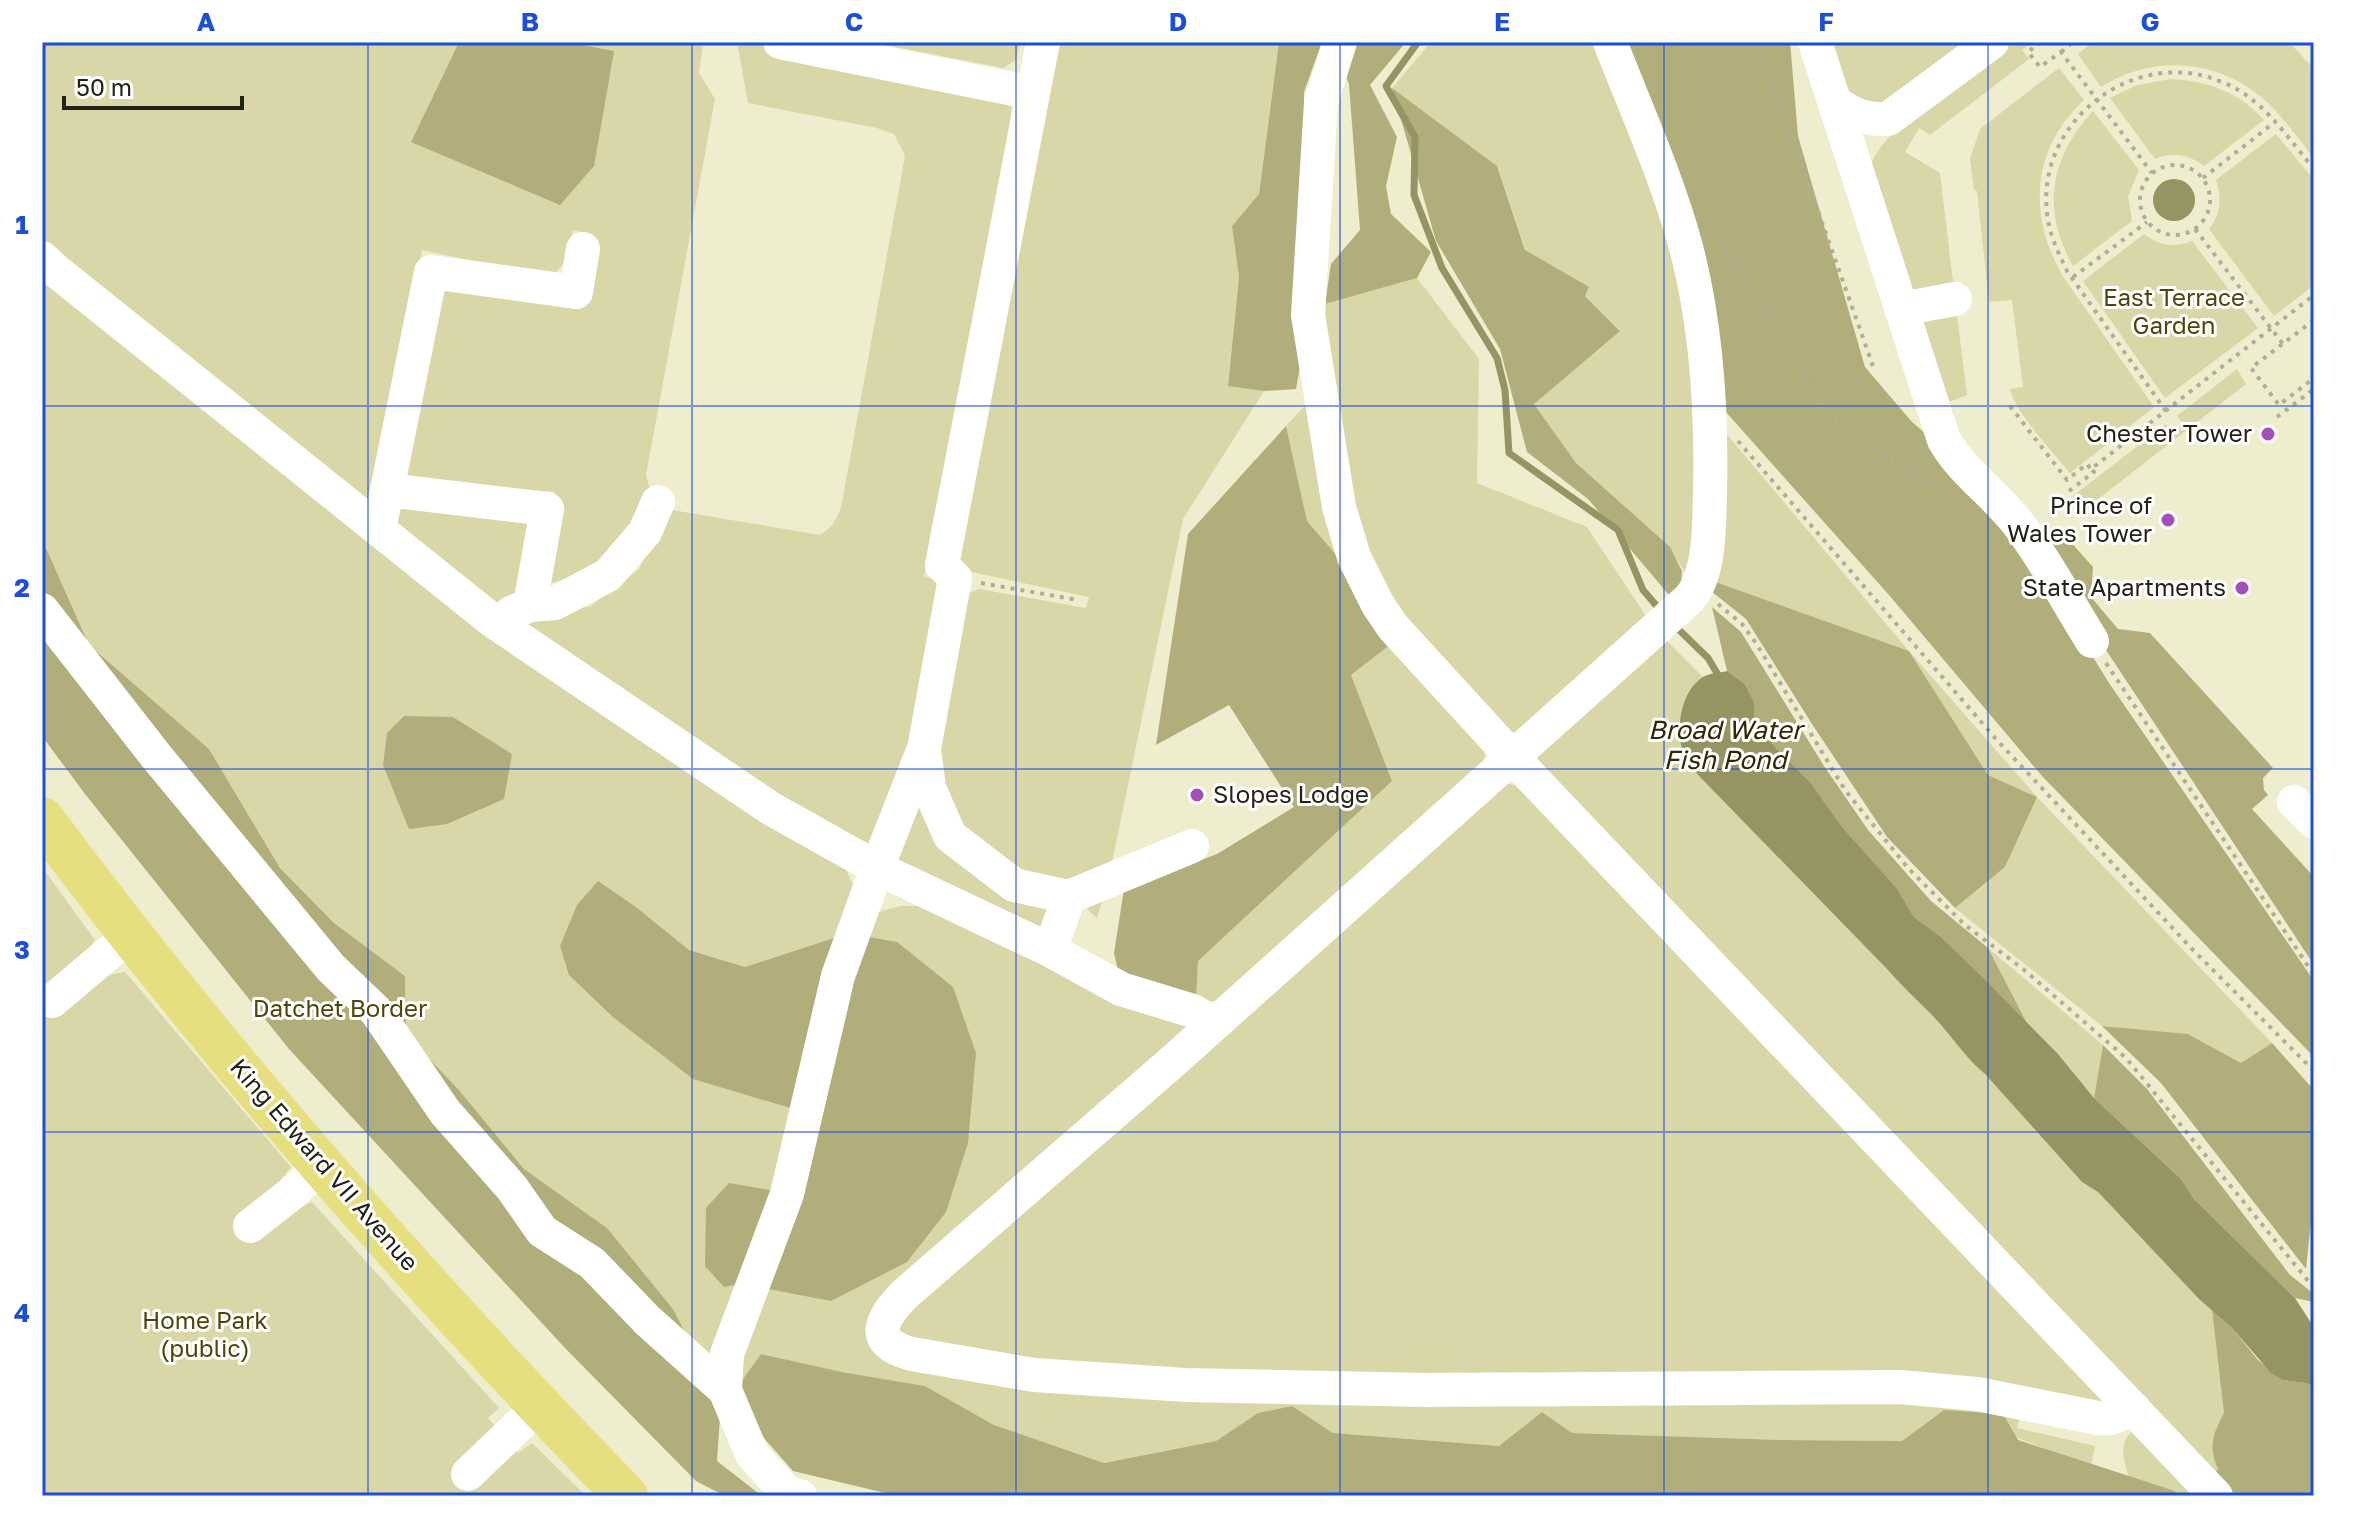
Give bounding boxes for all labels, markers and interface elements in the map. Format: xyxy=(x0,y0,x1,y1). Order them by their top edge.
text: A xyxy=(197,6,216,37)
text: B xyxy=(521,6,539,37)
text: C xyxy=(845,6,863,37)
text: D xyxy=(1169,6,1187,37)
text: E xyxy=(1494,6,1510,37)
text: F xyxy=(1818,6,1834,37)
text: G xyxy=(2140,6,2160,37)
scale bar xyxy=(64,60,242,110)
text: 50 m xyxy=(76,72,132,101)
text: 1 xyxy=(15,209,29,240)
park label: East Terrace Garden xyxy=(2103,282,2245,339)
place label: Chester Tower xyxy=(2086,418,2252,447)
marker: Chester Tower xyxy=(2259,425,2277,443)
place label: Prince of Wales Tower xyxy=(2007,490,2152,547)
marker: Prince of Wales Tower xyxy=(2159,511,2177,529)
text: 2 xyxy=(14,572,30,603)
place label: State Apartments xyxy=(2023,572,2226,601)
marker: State Apartments xyxy=(2233,579,2251,597)
water label: Broad Water Fish Pond xyxy=(1648,714,1806,775)
place label: Slopes Lodge xyxy=(1213,779,1369,808)
marker: Slopes Lodge xyxy=(1188,786,1206,804)
text: 3 xyxy=(14,934,30,965)
park label: Datchet Border xyxy=(253,993,427,1022)
street label: King Edward VII Avenue xyxy=(225,1052,425,1276)
text: 4 xyxy=(14,1297,30,1328)
park label: Home Park (public) xyxy=(142,1305,268,1362)

